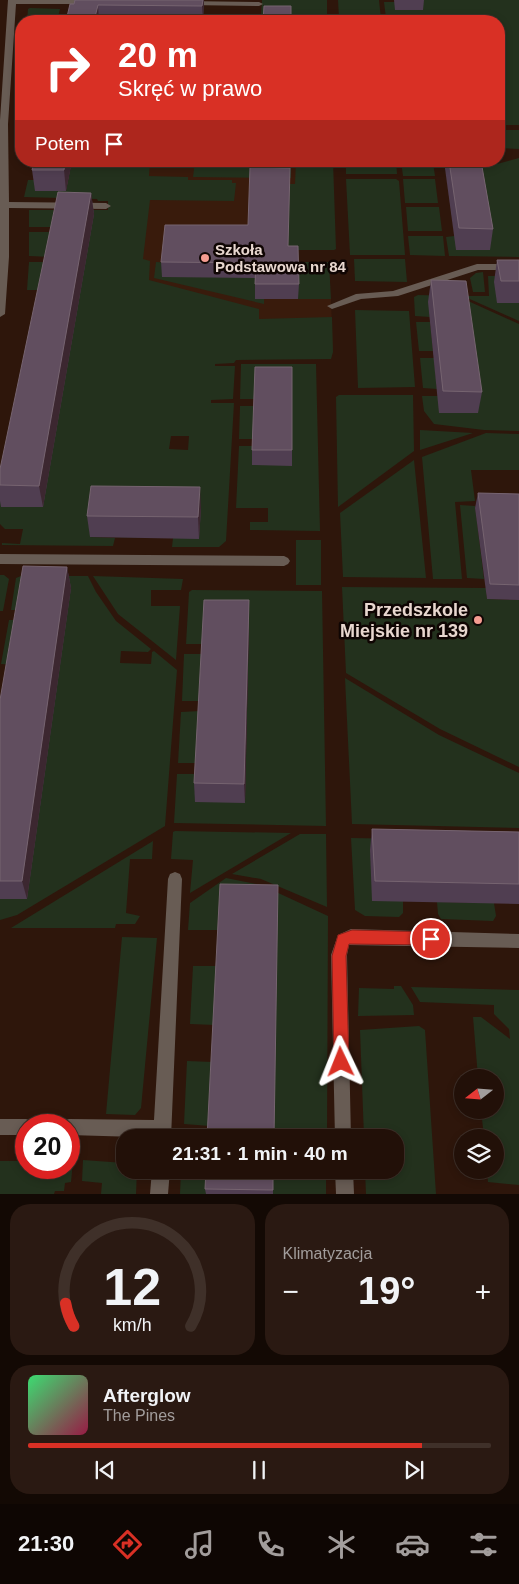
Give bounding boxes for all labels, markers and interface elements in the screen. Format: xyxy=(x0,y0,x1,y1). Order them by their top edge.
icon: right xyxy=(35,35,100,100)
text: 20 m xyxy=(118,35,198,74)
text: Skręć w prawo xyxy=(118,76,262,101)
icon: arrive xyxy=(100,130,128,158)
text: Potem xyxy=(35,133,90,154)
place label: Szkoła Podstawowa nr 84 xyxy=(215,241,347,275)
marker: Szkoła Podstawowa nr 84 xyxy=(199,252,211,264)
place label: Przedszkole Miejskie nr 139 xyxy=(340,600,468,641)
marker: Przedszkole Miejskie nr 139 xyxy=(472,614,484,626)
pin xyxy=(410,918,452,960)
icon: arrive xyxy=(417,925,445,953)
position arrow xyxy=(314,1035,366,1087)
north arrow xyxy=(454,1069,504,1119)
map controls xyxy=(454,1069,504,1179)
speed limit sign: 20 xyxy=(15,1114,80,1179)
button: layers xyxy=(454,1129,504,1179)
text: 21:31 · 1 min · 40 m xyxy=(172,1143,348,1164)
text: Klimatyzacja xyxy=(283,1245,372,1262)
text: 12 xyxy=(103,1258,161,1316)
text: 19° xyxy=(358,1270,415,1312)
text: − xyxy=(283,1276,299,1307)
text: + xyxy=(475,1276,491,1307)
text: km/h xyxy=(113,1315,152,1335)
text: Afterglow xyxy=(103,1385,191,1406)
text: The Pines xyxy=(103,1407,175,1424)
icon: previous xyxy=(91,1456,119,1484)
icon: pause xyxy=(245,1456,273,1484)
icon: next xyxy=(400,1456,428,1484)
icon: directions xyxy=(110,1527,145,1562)
icon: music xyxy=(182,1527,217,1562)
icon: phone xyxy=(253,1527,288,1562)
icon: climate xyxy=(324,1527,359,1562)
icon: car xyxy=(395,1527,430,1562)
icon: filters xyxy=(466,1527,501,1562)
text: 21:30 xyxy=(18,1531,74,1556)

